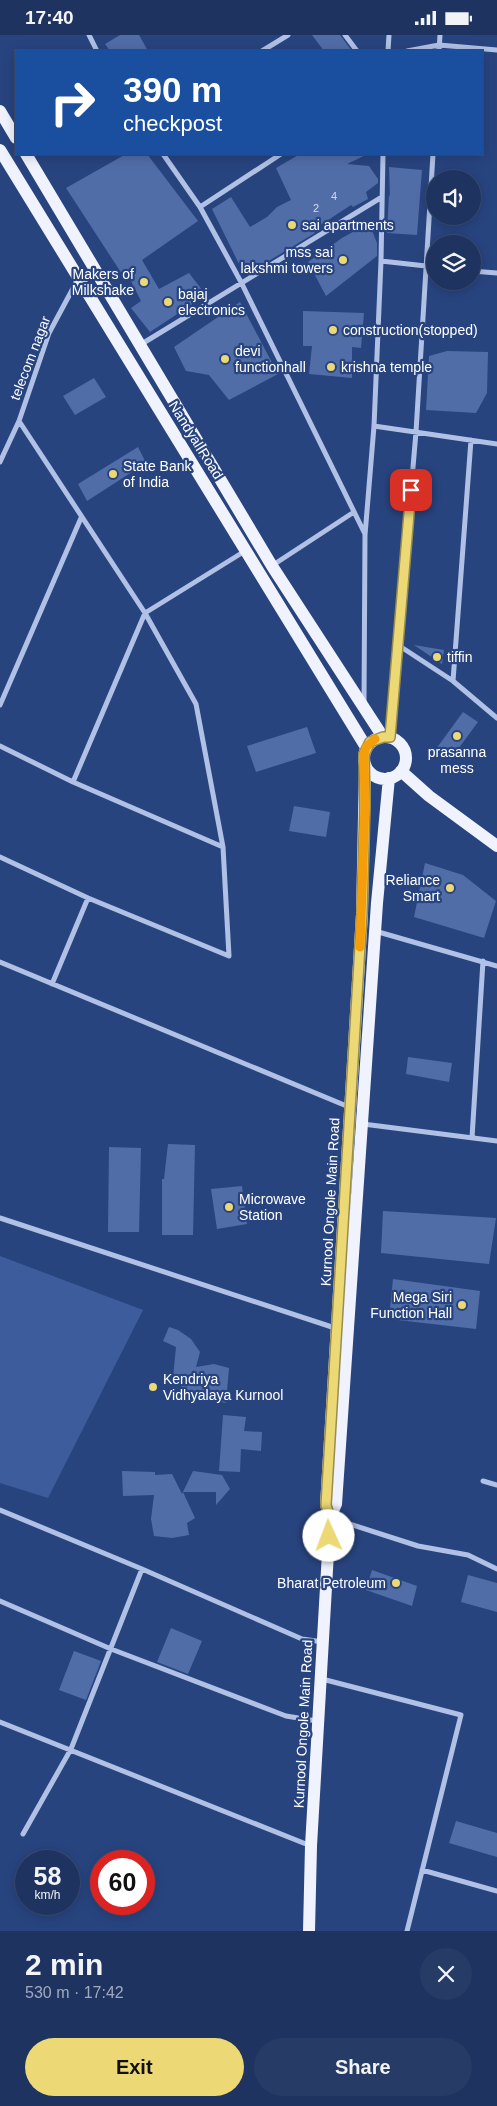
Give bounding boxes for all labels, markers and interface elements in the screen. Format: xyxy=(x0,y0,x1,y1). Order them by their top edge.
text: 17:40 xyxy=(25,7,74,28)
icon: right xyxy=(40,70,105,135)
text: 390 m xyxy=(123,70,222,109)
text: checkpost xyxy=(123,111,222,136)
map controls xyxy=(426,170,481,290)
button: sound xyxy=(426,170,481,225)
house number: 4 xyxy=(331,190,337,202)
house number: 2 xyxy=(313,202,319,214)
place label: sai apartments xyxy=(302,217,394,233)
marker: sai apartments xyxy=(286,219,298,231)
button: layers xyxy=(426,235,481,290)
place label: mss sai lakshmi towers xyxy=(240,244,333,276)
marker: mss sai lakshmi towers xyxy=(337,254,349,266)
place label: Makers of Milkshake xyxy=(72,266,134,298)
marker: Makers of Milkshake xyxy=(138,276,150,288)
place label: bajaj electronics xyxy=(178,286,245,318)
marker: bajaj electronics xyxy=(162,296,174,308)
street label: telecom nagar xyxy=(7,313,53,402)
place label: construction(stopped) xyxy=(343,322,478,338)
marker: construction(stopped) xyxy=(327,324,339,336)
place label: devi functionhall xyxy=(235,343,306,375)
marker: devi functionhall xyxy=(219,353,231,365)
place label: krishna temple xyxy=(341,359,432,375)
marker: krishna temple xyxy=(325,361,337,373)
street label: Nandyal Road xyxy=(166,398,226,482)
place label: State Bank of India xyxy=(123,458,192,490)
marker: State Bank of India xyxy=(107,468,119,480)
pin xyxy=(390,469,432,511)
icon: arrive xyxy=(397,476,425,504)
place label: tiffin xyxy=(447,649,472,665)
marker: tiffin xyxy=(431,651,443,663)
marker: prasanna mess xyxy=(451,730,463,742)
place label: prasanna mess xyxy=(428,744,486,776)
place label: Reliance Smart xyxy=(386,872,440,904)
marker: Reliance Smart xyxy=(444,882,456,894)
street label: Kurnool Ongole Main Road xyxy=(318,1117,342,1287)
place label: Microwave Station xyxy=(239,1191,306,1223)
marker: Microwave Station xyxy=(223,1201,235,1213)
place label: Mega Siri Function Hall xyxy=(370,1289,452,1321)
marker: Mega Siri Function Hall xyxy=(456,1299,468,1311)
place label: Kendriya Vidhyalaya Kurnool xyxy=(163,1371,283,1403)
marker: Kendriya Vidhyalaya Kurnool xyxy=(147,1381,159,1393)
position arrow xyxy=(302,1509,354,1561)
place label: Bharat Petroleum xyxy=(277,1575,386,1591)
marker: Bharat Petroleum xyxy=(390,1577,402,1589)
street label: Kurnool Ongole Main Road xyxy=(291,1639,315,1809)
speed limit sign: 60 xyxy=(90,1850,155,1915)
text: 58 xyxy=(34,1862,61,1890)
text: km/h xyxy=(34,1888,61,1902)
text: 2 min xyxy=(25,1948,103,1981)
button: close xyxy=(420,1948,472,2000)
text: 530 m · 17:42 xyxy=(25,1984,124,2001)
button: Exit xyxy=(25,2038,244,2096)
button: Share xyxy=(254,2038,472,2096)

